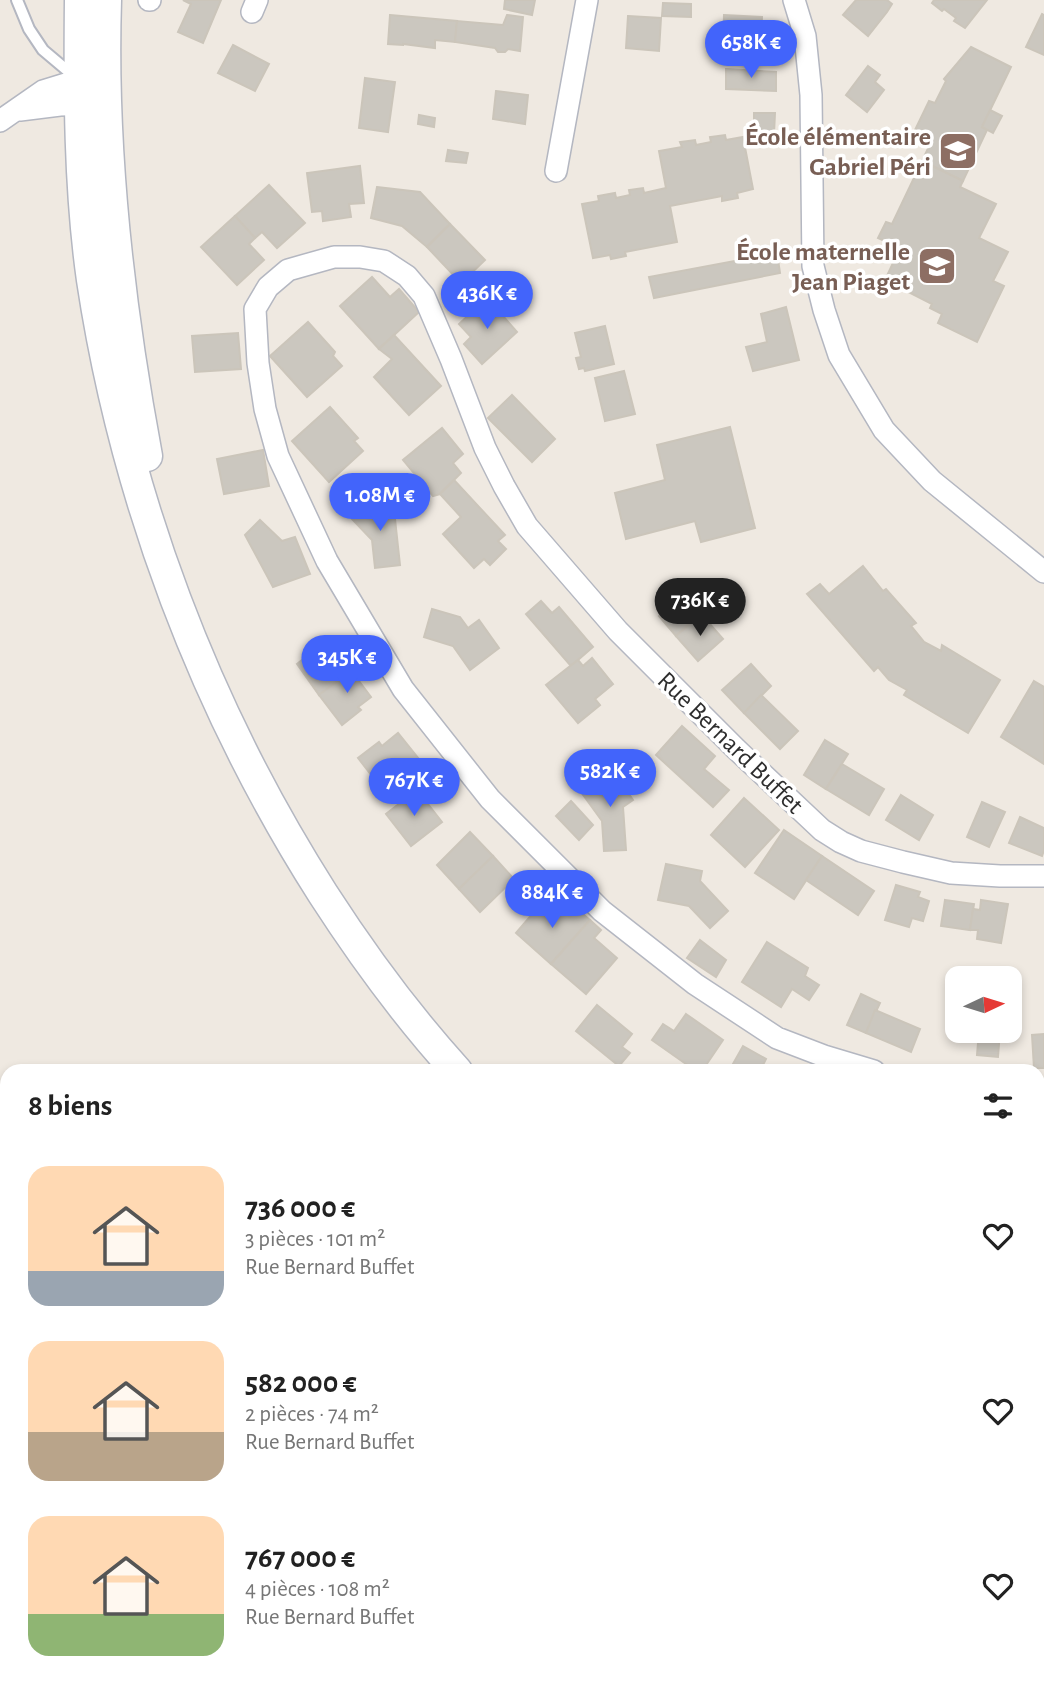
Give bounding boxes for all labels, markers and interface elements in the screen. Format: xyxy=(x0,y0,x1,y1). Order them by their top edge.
pin: 658K € xyxy=(694,20,808,80)
text: 658K € xyxy=(721,31,781,54)
place label: École élémentaire Gabriel Péri xyxy=(745,122,931,180)
school or university icon: École élémentaire Gabriel Péri xyxy=(937,130,979,172)
place label: École maternelle Jean Piaget xyxy=(736,237,910,295)
school or university icon: École maternelle Jean Piaget xyxy=(916,245,958,287)
pin: 436K € xyxy=(430,272,544,331)
text: 436K € xyxy=(457,282,517,305)
pin: 1.08M € xyxy=(315,474,445,533)
text: 1.08M € xyxy=(345,484,415,507)
pin: 736K € xyxy=(643,578,757,638)
text: 736K € xyxy=(671,589,729,612)
pin: 345K € xyxy=(290,636,404,695)
text: 345K € xyxy=(317,646,377,669)
street label: Rue Bernard Buffet xyxy=(652,667,808,819)
pin: 582K € xyxy=(553,750,667,809)
pin: 767K € xyxy=(357,758,471,818)
text: 582K € xyxy=(580,760,640,783)
text: 767K € xyxy=(385,769,443,792)
pin: 884K € xyxy=(495,870,609,930)
text: 884K € xyxy=(521,881,583,904)
north arrow xyxy=(945,966,1022,1043)
map controls xyxy=(945,966,1022,1043)
icon: filters xyxy=(979,1087,1017,1125)
text: 8 biens xyxy=(28,1091,112,1121)
text: 736 000 € xyxy=(245,1193,355,1223)
icon: home xyxy=(84,1194,168,1278)
icon: heart xyxy=(979,1217,1017,1255)
text: 3 pièces · 101 m² xyxy=(245,1228,385,1251)
text: Rue Bernard Buffet xyxy=(245,1256,414,1279)
text: 582 000 € xyxy=(245,1368,357,1398)
icon: home xyxy=(84,1369,168,1453)
icon: heart xyxy=(979,1392,1017,1430)
text: 2 pièces · 74 m² xyxy=(245,1403,379,1426)
text: Rue Bernard Buffet xyxy=(245,1431,414,1454)
text: 767 000 € xyxy=(245,1543,355,1573)
icon: home xyxy=(84,1544,168,1628)
icon: heart xyxy=(979,1567,1017,1605)
text: 4 pièces · 108 m² xyxy=(245,1578,390,1601)
text: Rue Bernard Buffet xyxy=(245,1606,414,1629)

